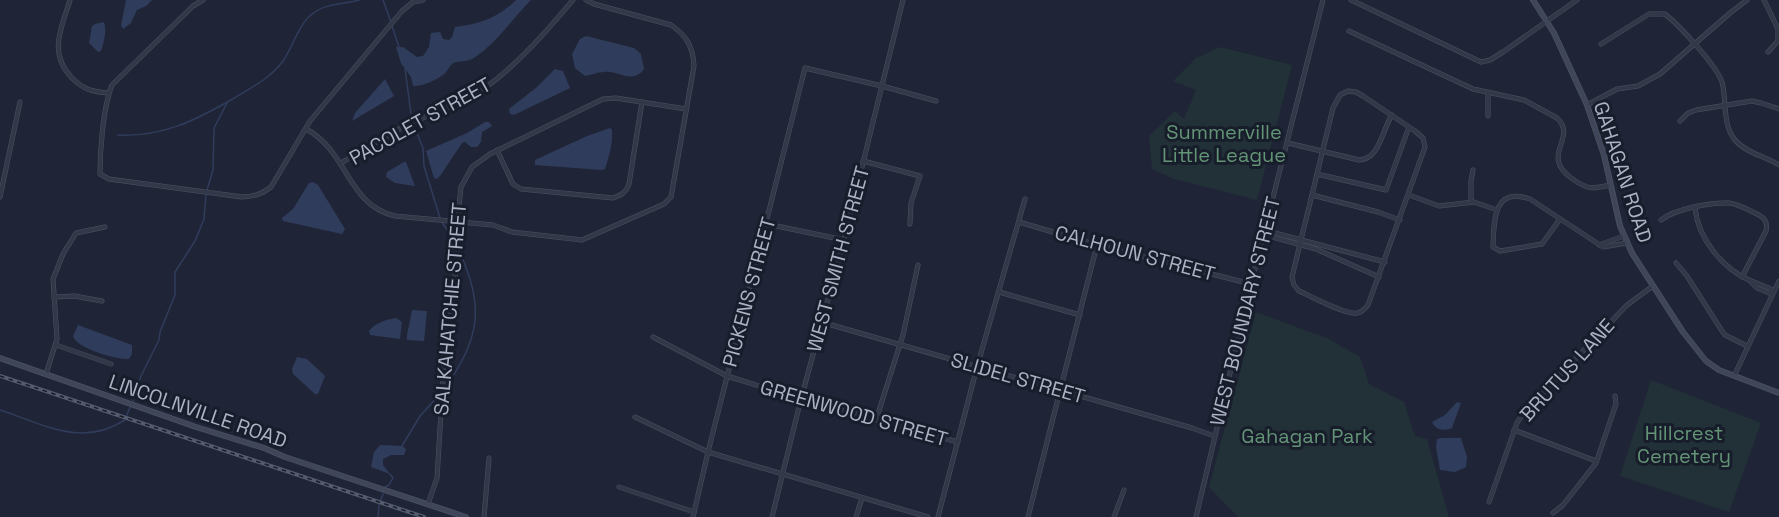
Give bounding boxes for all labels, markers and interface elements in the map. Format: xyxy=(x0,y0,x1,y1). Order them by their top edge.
street label: PACOLET STREET xyxy=(344,71,496,171)
street label: GAHAGAN ROAD xyxy=(1588,98,1658,246)
park label: Summerville Little League xyxy=(1162,119,1286,168)
street label: WEST SMITH STREET xyxy=(801,163,875,355)
street label: WEST BOUNDARY STREET xyxy=(1204,193,1286,428)
street label: SALKAHATCHIE STREET xyxy=(428,201,472,416)
street label: PICKENS STREET xyxy=(716,214,782,370)
street label: CALHOUN STREET xyxy=(1052,219,1218,287)
street label: BRUTUS LANE xyxy=(1514,313,1620,427)
street label: SLIDEL STREET xyxy=(948,346,1088,410)
street label: LINCOLNVILLE ROAD xyxy=(106,368,290,454)
street label: GREENWOOD STREET xyxy=(757,374,951,452)
park label: Hillcrest Cemetery xyxy=(1637,420,1731,469)
park label: Gahagan Park xyxy=(1241,423,1373,449)

